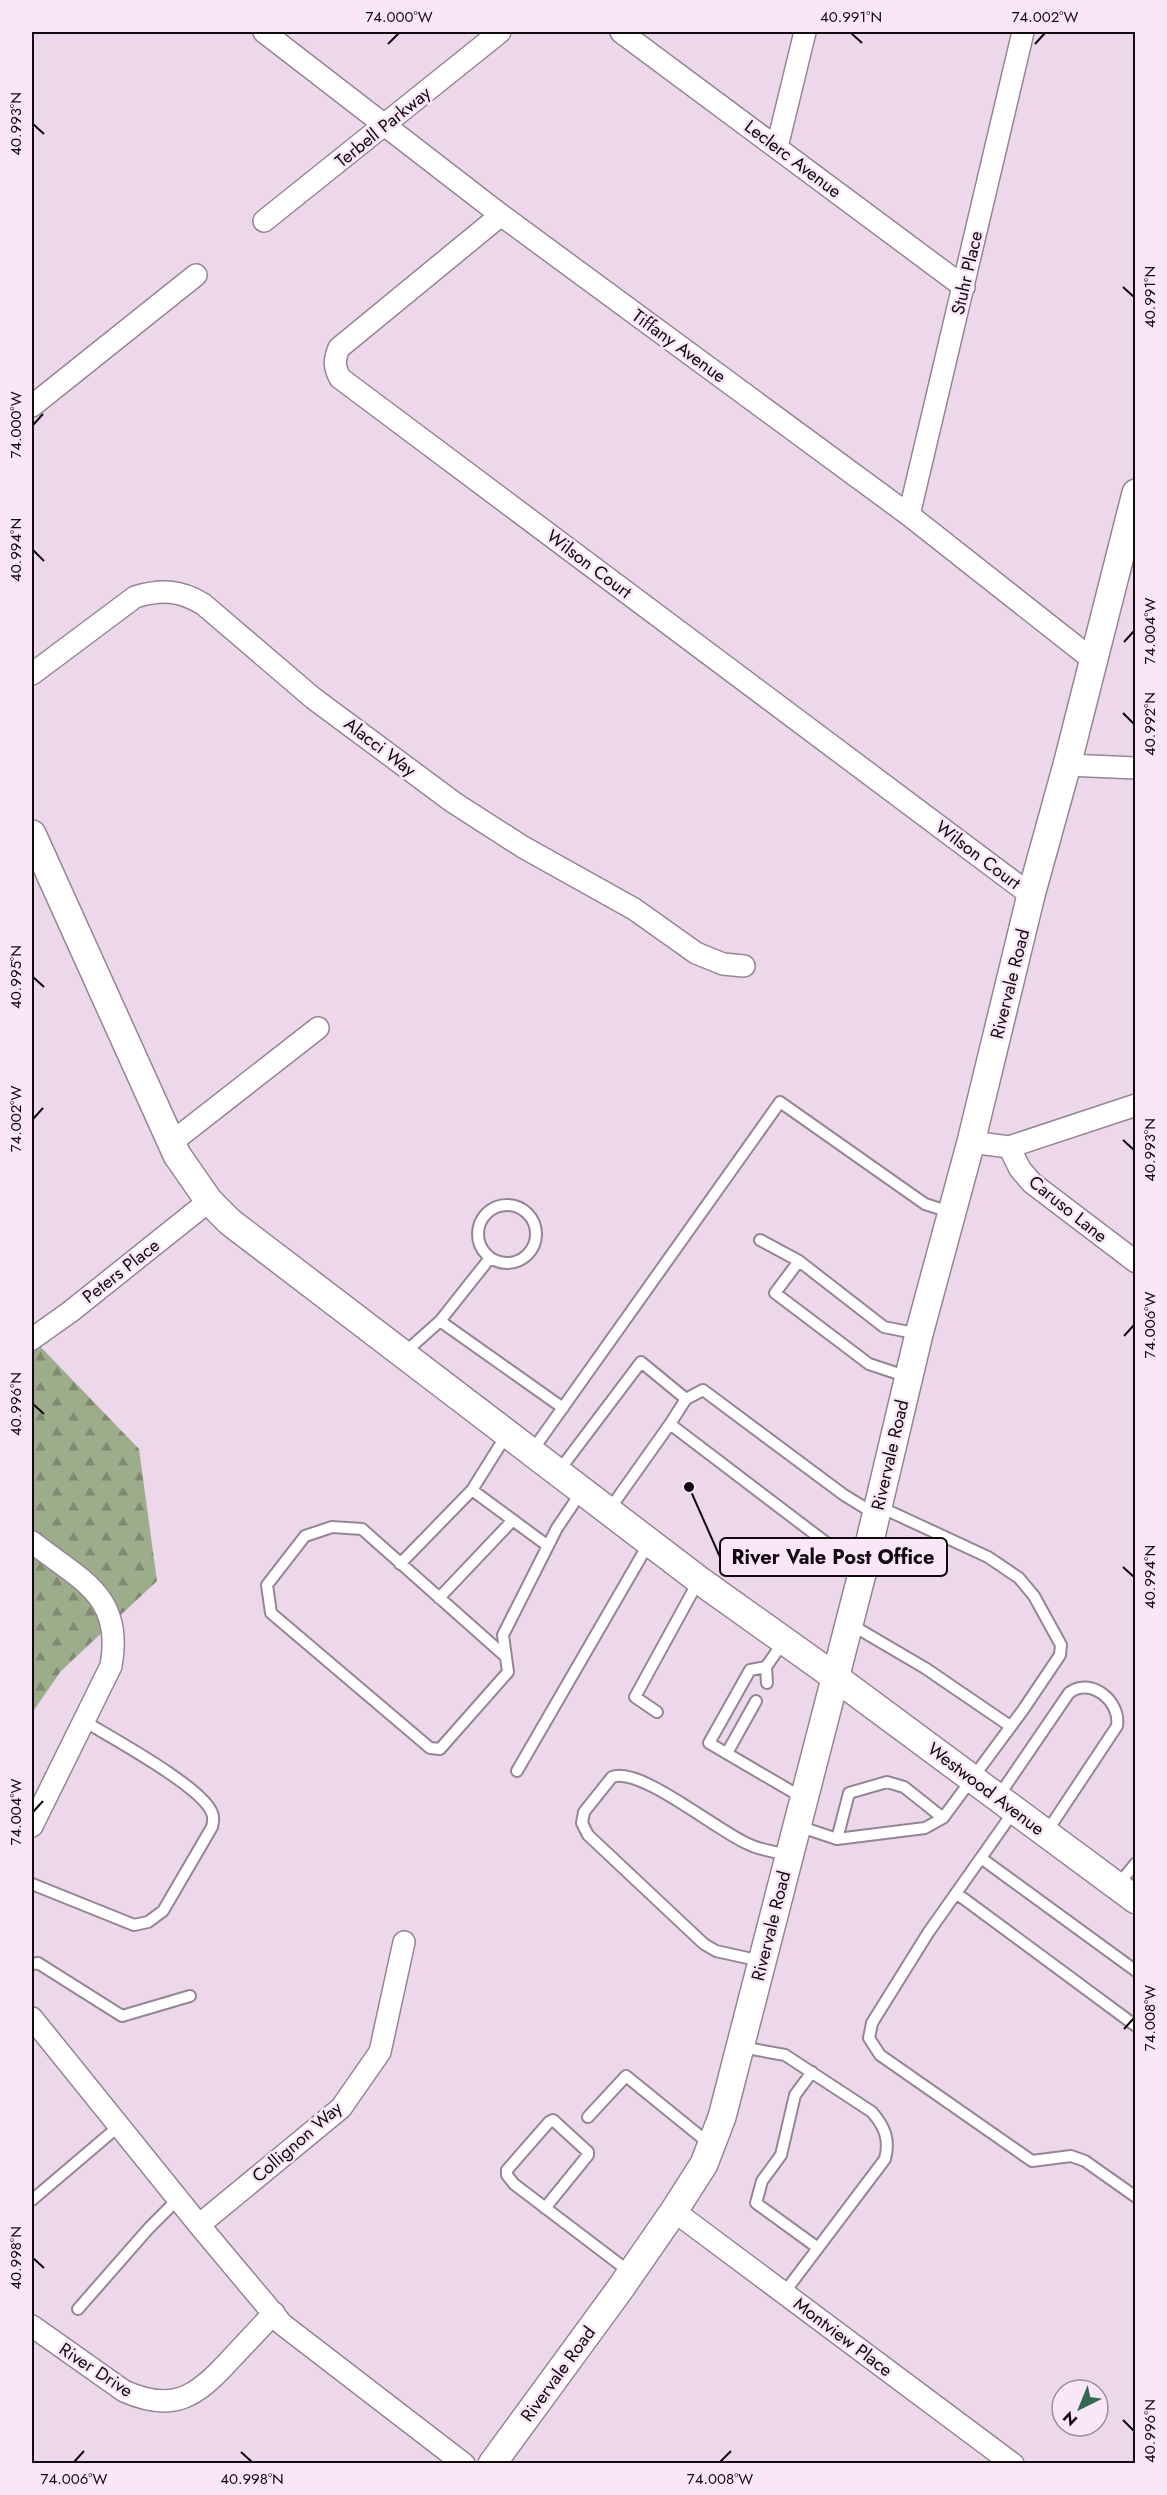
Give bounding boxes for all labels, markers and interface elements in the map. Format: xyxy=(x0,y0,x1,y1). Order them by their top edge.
text: 74.000°W xyxy=(365,6,433,28)
text: 40.991°N xyxy=(820,6,882,28)
text: 74.002°W xyxy=(1012,6,1078,28)
street label: Terbell Parkway xyxy=(330,80,436,174)
text: 40.993°N xyxy=(5,92,27,156)
street label: Leclerc Avenue xyxy=(739,114,847,204)
street label: Stuhr Place xyxy=(945,229,989,317)
text: 40.991°N xyxy=(1139,266,1161,328)
street label: Tiffany Avenue xyxy=(627,303,731,389)
text: 74.000°W xyxy=(5,391,27,459)
text: 40.994°N xyxy=(5,518,27,582)
street label: Wilson Court xyxy=(541,523,638,605)
text: 74.004°W xyxy=(1139,597,1161,664)
text: 40.992°N xyxy=(1139,692,1161,756)
street label: Alacci Way xyxy=(338,711,422,783)
street label: Wilson Court xyxy=(930,814,1027,896)
street label: Rivervale Road xyxy=(984,926,1036,1042)
text: 40.995°N xyxy=(5,945,27,1009)
text: 74.002°W xyxy=(5,1086,27,1152)
text: 40.993°N xyxy=(1139,1118,1161,1182)
street label: Caruso Lane xyxy=(1023,1169,1113,1249)
street label: Peters Place xyxy=(77,1233,165,1309)
text: 74.006°W xyxy=(1139,1291,1161,1358)
text: 40.996°N xyxy=(5,1372,27,1436)
street label: Rivervale Road xyxy=(865,1397,915,1513)
callout: River Vale Post Office xyxy=(720,1538,947,1576)
text: River Vale Post Office xyxy=(732,1543,934,1572)
text: 40.994°N xyxy=(1139,1545,1161,1609)
street label: Westwood Avenue xyxy=(922,1736,1050,1842)
text: 74.004°W xyxy=(5,1778,27,1845)
street label: Rivervale Road xyxy=(745,1868,797,1984)
text: 74.008°W xyxy=(1139,1985,1161,2051)
street label: Collignon Way xyxy=(246,2095,348,2189)
text: 40.998°N xyxy=(5,2226,27,2290)
street label: Montview Place xyxy=(788,2291,898,2383)
street label: Rivervale Road xyxy=(514,2321,602,2427)
street label: River Drive xyxy=(54,2336,138,2404)
north arrow xyxy=(1050,2378,1110,2438)
text: 40.996°N xyxy=(1139,2399,1161,2463)
text: N xyxy=(1058,2406,1083,2431)
text: 74.006°W xyxy=(41,2468,108,2490)
text: 40.998°N xyxy=(220,2468,284,2490)
text: 74.008°W xyxy=(687,2468,753,2490)

